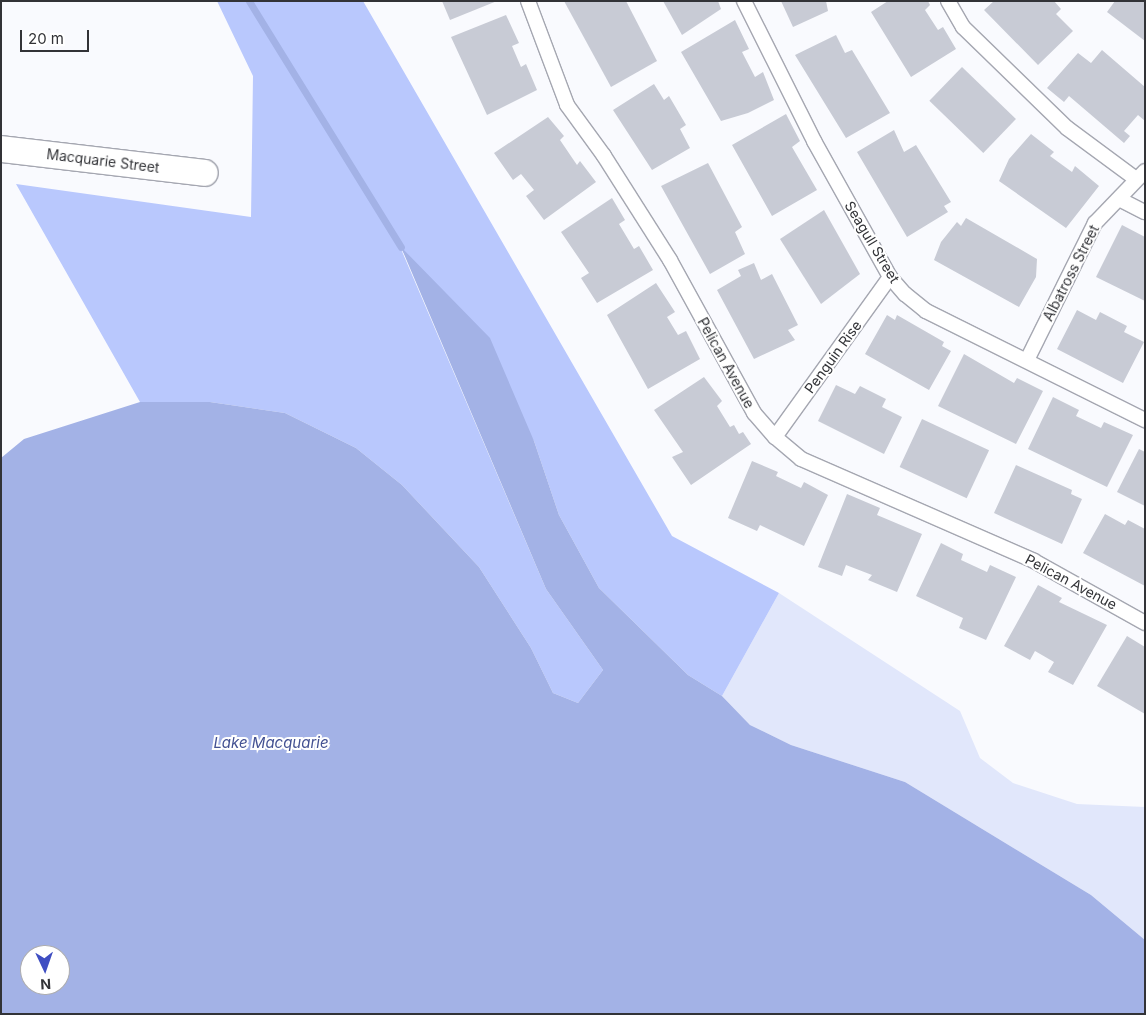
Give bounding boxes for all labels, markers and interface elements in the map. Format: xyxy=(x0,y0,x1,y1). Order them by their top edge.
scale bar xyxy=(22,20,91,52)
text: 20 m xyxy=(28,29,64,48)
street label: Macquarie Street xyxy=(46,146,160,176)
street label: Seagull Street xyxy=(841,198,903,286)
street label: Albatross Street xyxy=(1039,222,1103,324)
street label: Pelican Avenue xyxy=(694,315,758,411)
street label: Penguin Rise xyxy=(801,317,865,397)
street label: Pelican Avenue xyxy=(1022,551,1120,613)
water label: Lake Macquarie xyxy=(213,734,329,752)
north arrow xyxy=(20,945,70,995)
text: N xyxy=(40,976,52,993)

